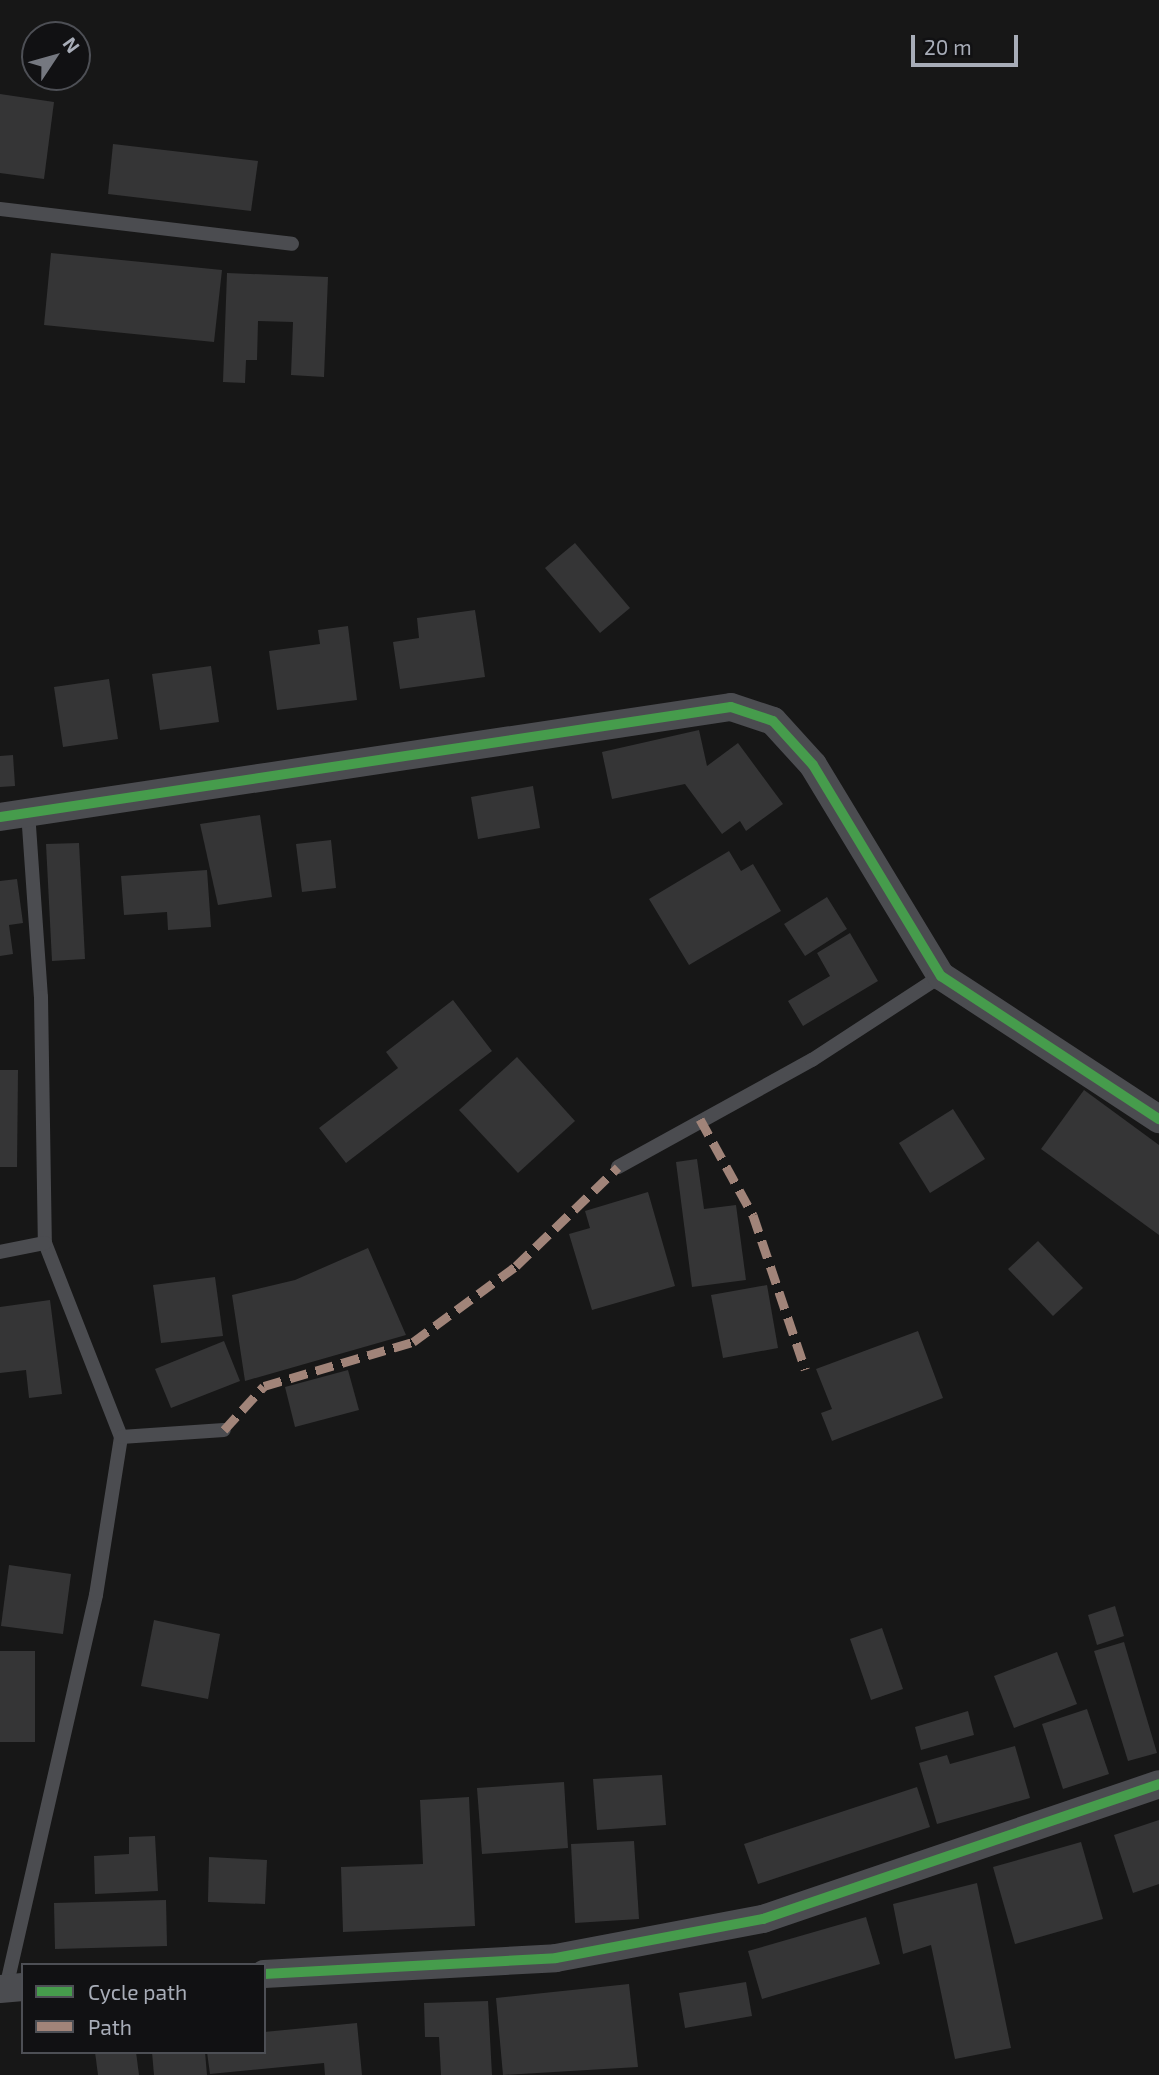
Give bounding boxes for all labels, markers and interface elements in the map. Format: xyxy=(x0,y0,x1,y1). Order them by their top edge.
north arrow xyxy=(21,21,91,91)
scale bar xyxy=(914,21,1021,65)
text: N xyxy=(58,32,85,57)
text: 20 m xyxy=(924,34,972,59)
legend xyxy=(21,1963,266,2054)
text: Cycle path xyxy=(88,1979,187,2004)
text: Path xyxy=(88,2014,132,2039)

